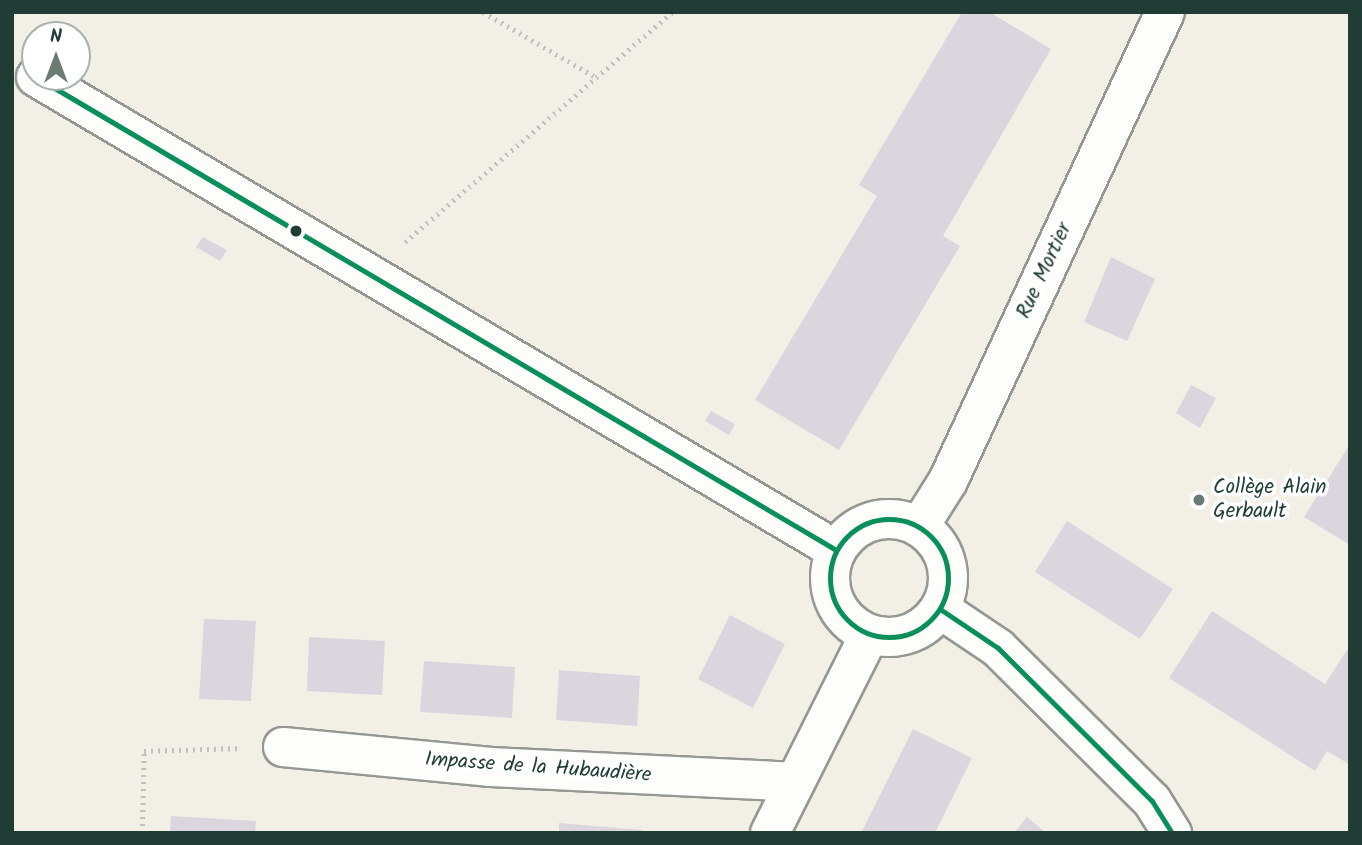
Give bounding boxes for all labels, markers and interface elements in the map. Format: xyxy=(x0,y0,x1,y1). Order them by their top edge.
north arrow xyxy=(21,21,91,91)
text: N xyxy=(50,22,62,52)
street label: Rue Mortier xyxy=(1012,219,1078,323)
unlabelled marker xyxy=(289,224,303,238)
place label: Collège Alain Gerbault xyxy=(1213,475,1326,525)
marker: Collège Alain Gerbault xyxy=(1191,492,1207,508)
street label: Impasse de la Hubaudière xyxy=(424,748,652,788)

